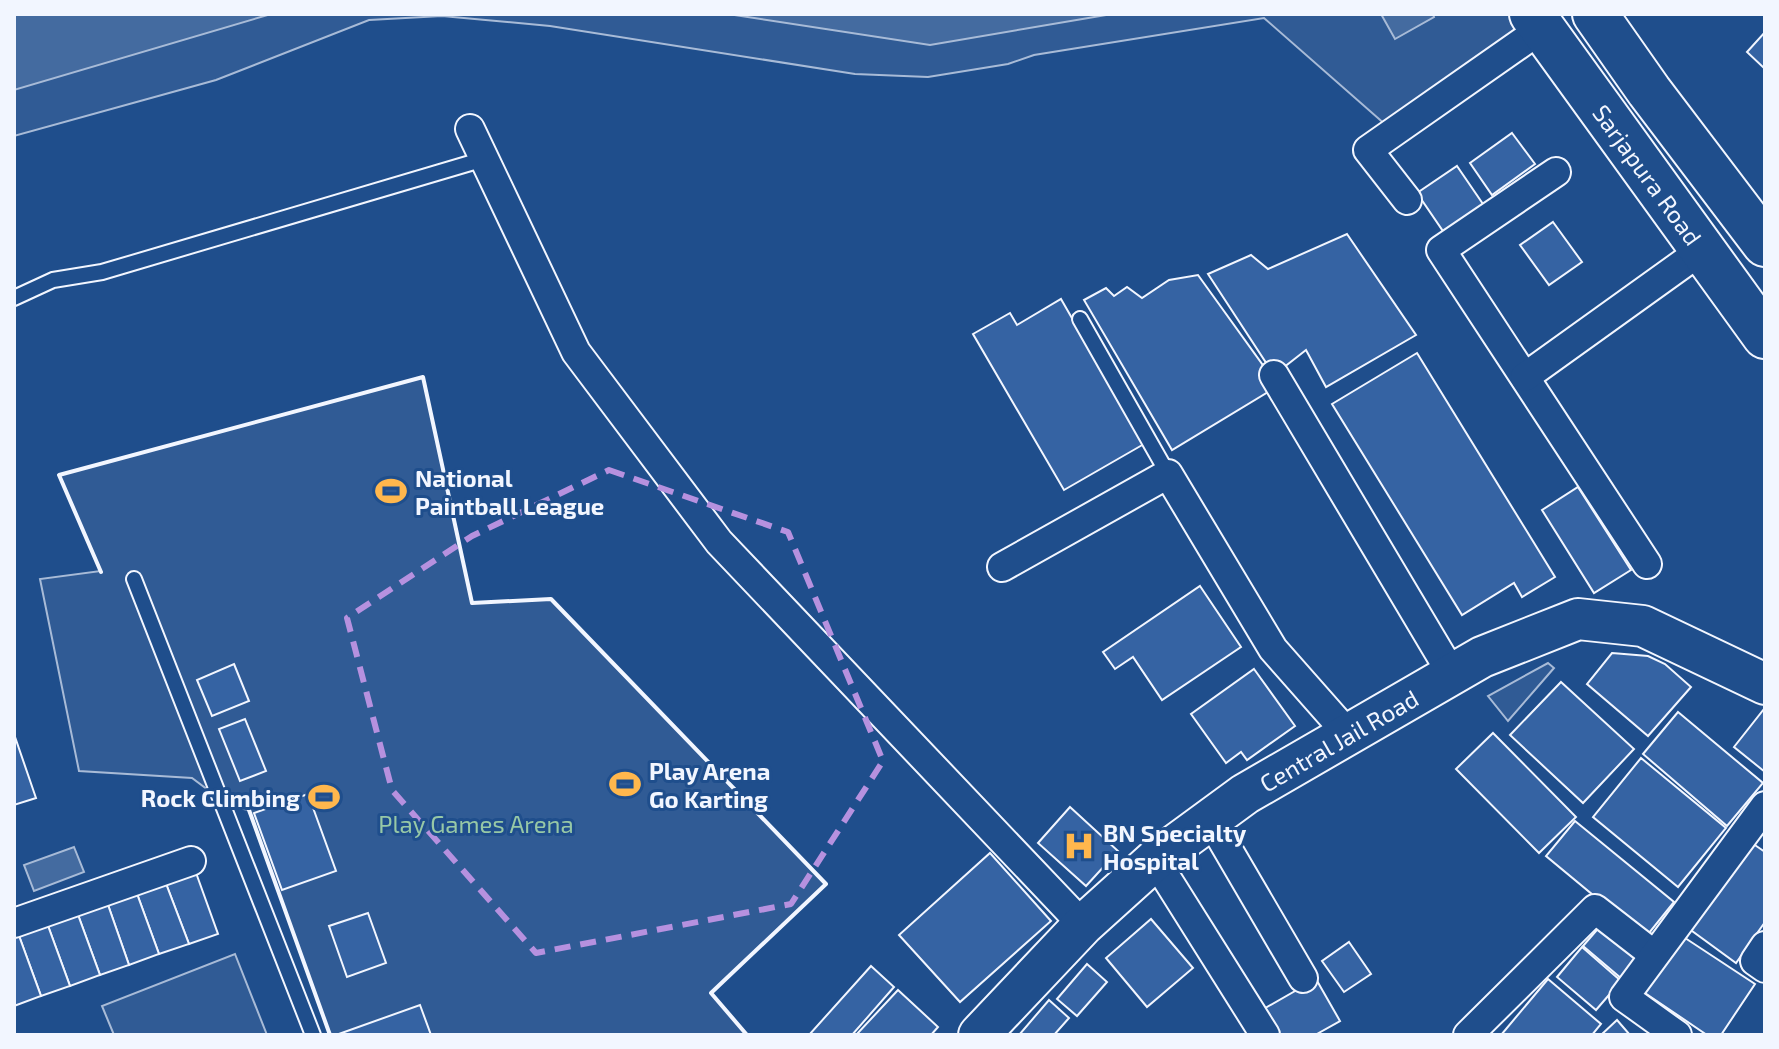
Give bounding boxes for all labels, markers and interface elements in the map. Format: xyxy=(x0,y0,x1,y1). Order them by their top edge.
street label: Sarjapura Road xyxy=(1588,98,1709,250)
place label: National Paintball League xyxy=(415,463,604,520)
sports icon: National Paintball League xyxy=(374,474,408,508)
street label: Central Jail Road xyxy=(1254,683,1423,797)
place label: Play Arena Go Karting xyxy=(649,756,770,813)
sports icon: Play Arena Go Karting xyxy=(608,767,642,801)
sports icon: Rock Climbing xyxy=(307,780,341,814)
place label: Rock Climbing xyxy=(141,783,300,812)
park label: Play Games Arena xyxy=(378,809,574,838)
place label: BN Specialty Hospital xyxy=(1103,818,1247,875)
hospital icon: BN Specialty Hospital xyxy=(1062,829,1096,863)

